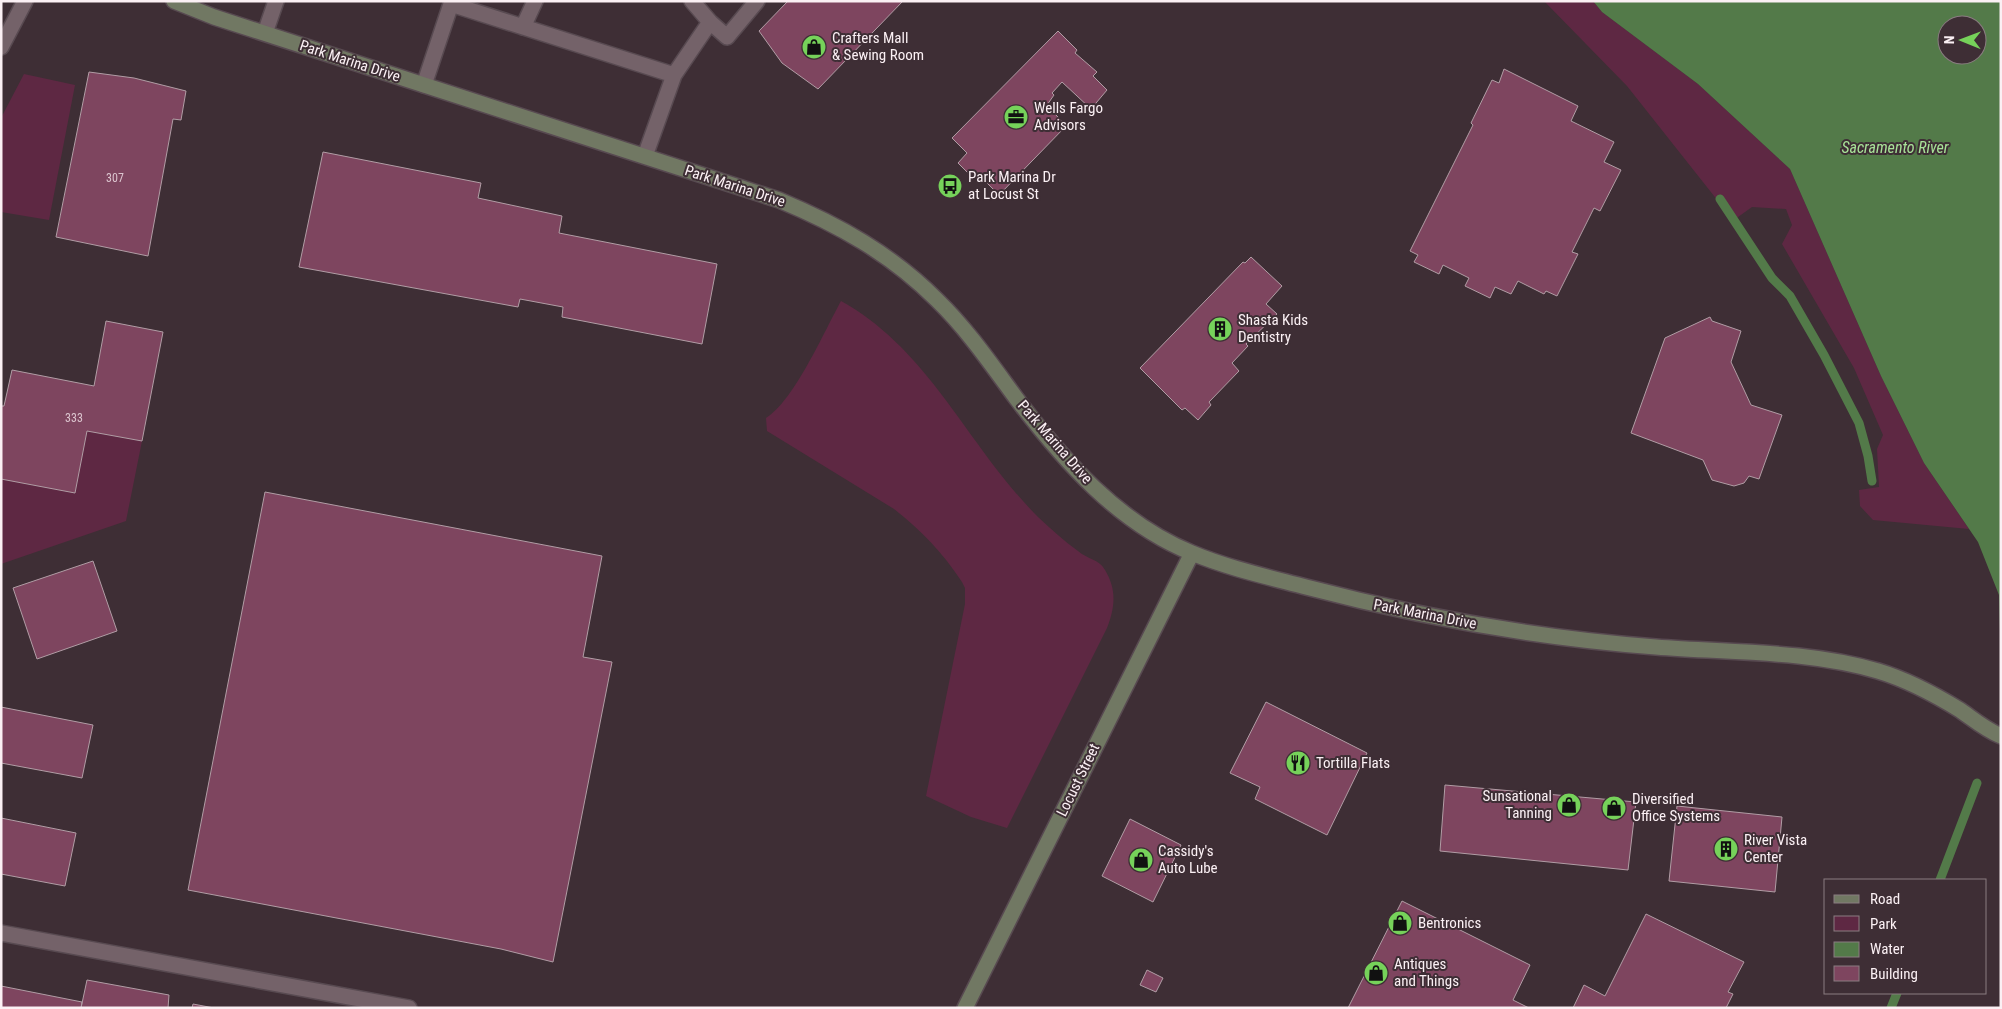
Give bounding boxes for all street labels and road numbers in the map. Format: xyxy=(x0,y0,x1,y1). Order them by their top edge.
street label: Park Marina Drive xyxy=(298,36,402,86)
street label: Park Marina Drive xyxy=(683,161,787,211)
street label: Park Marina Drive xyxy=(1014,397,1096,487)
street label: Park Marina Drive xyxy=(1372,595,1478,633)
street label: Locust Street xyxy=(1053,741,1103,819)

